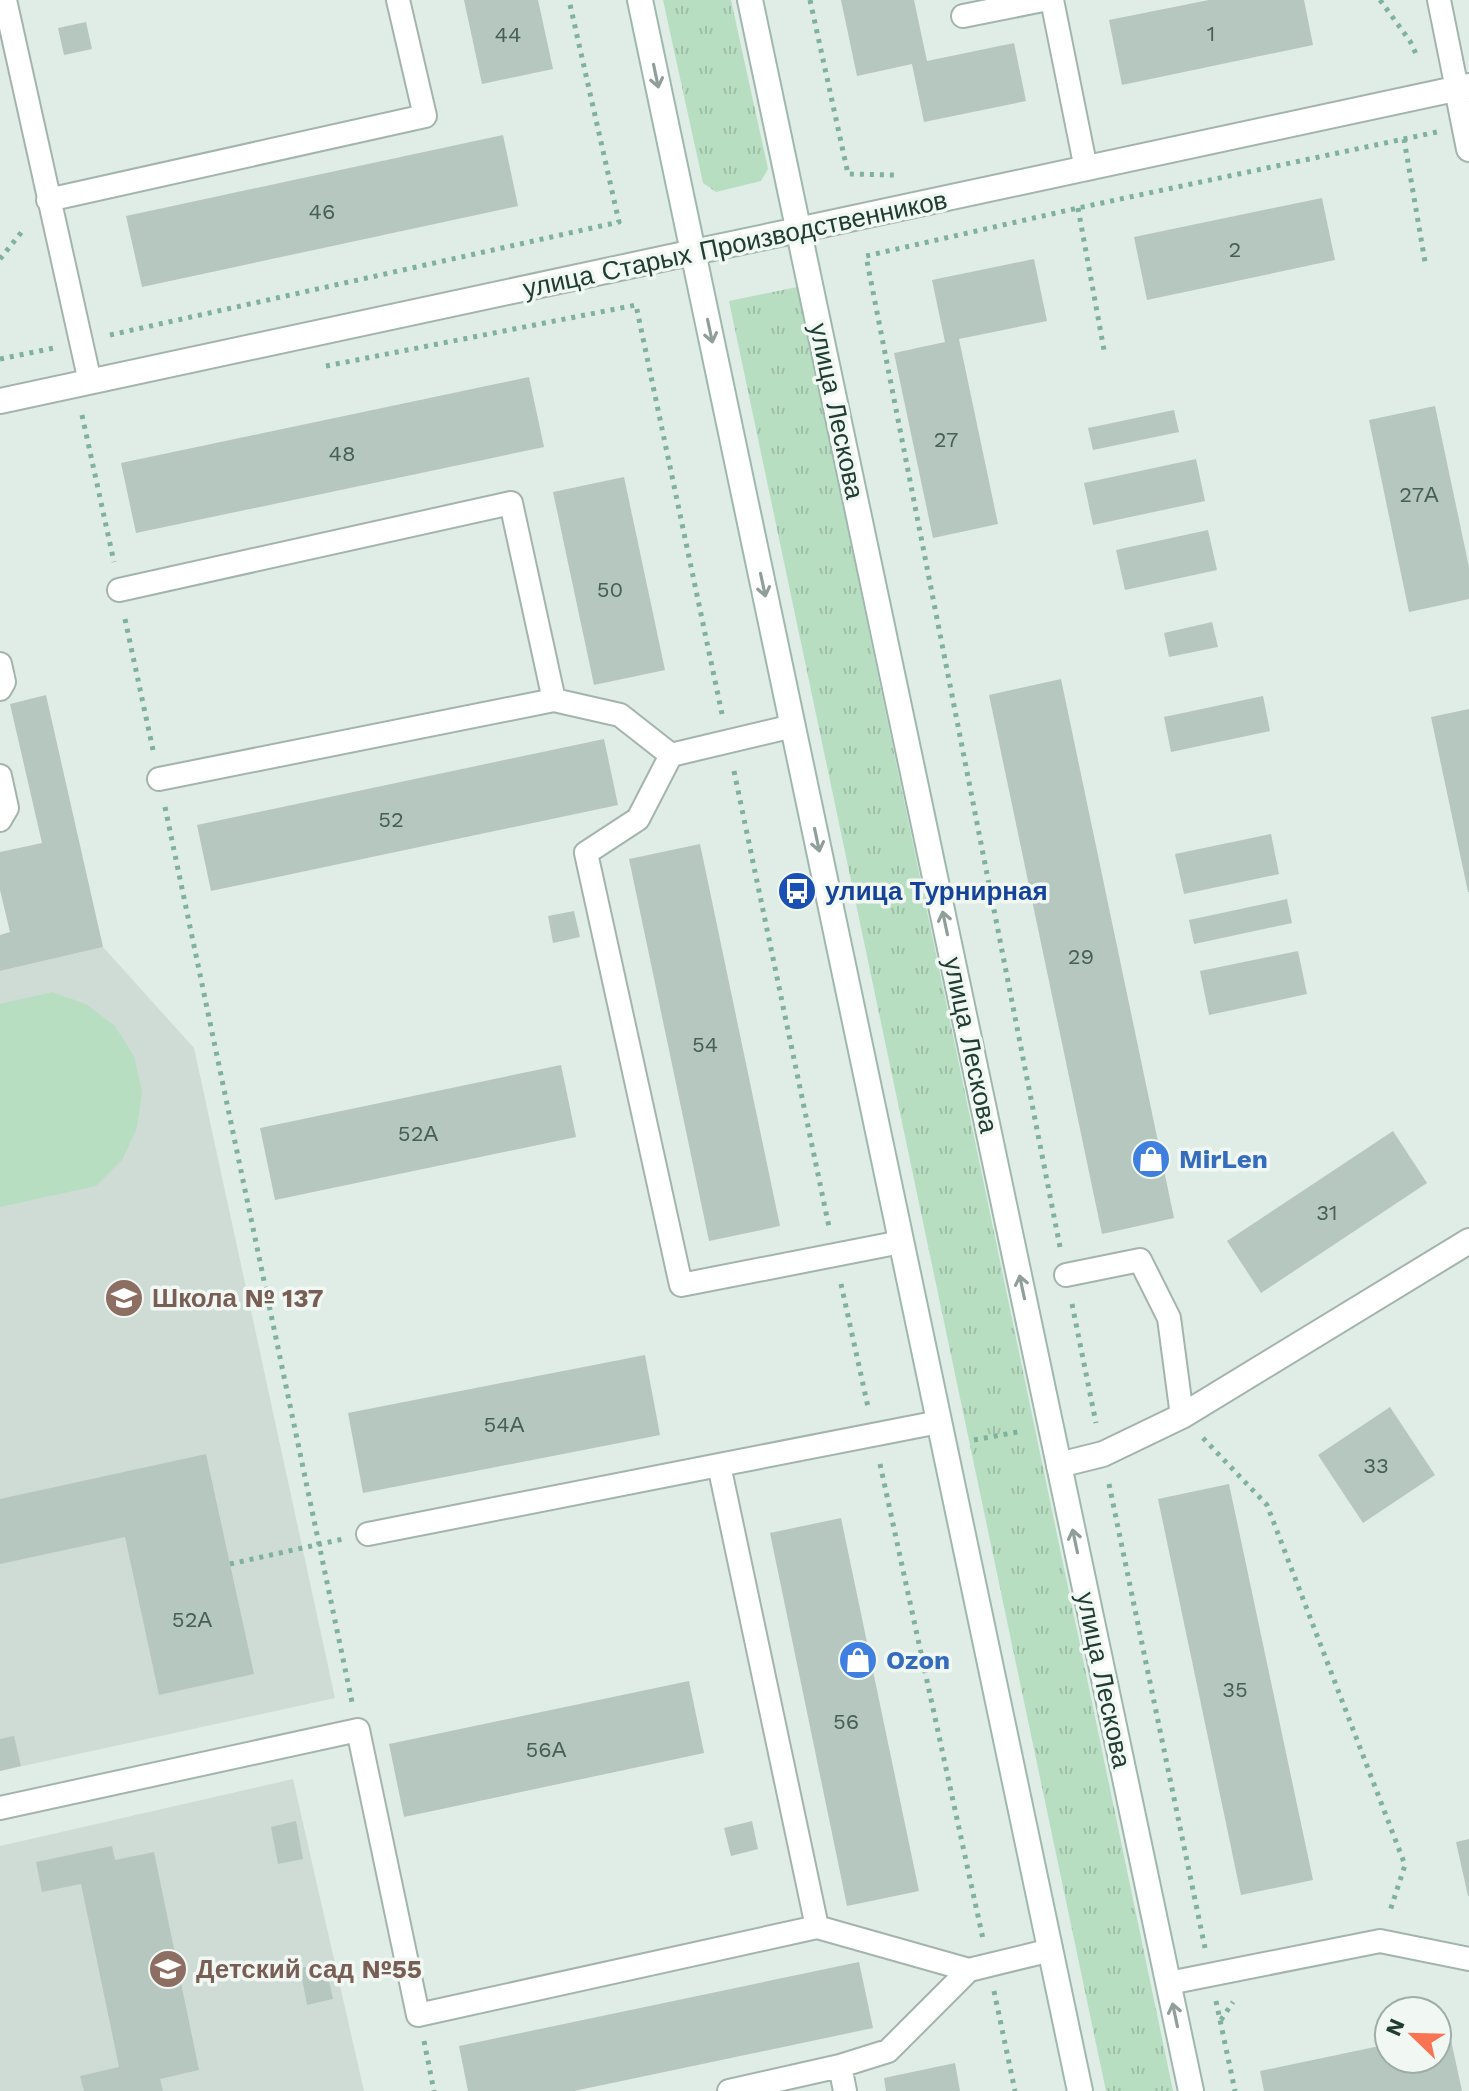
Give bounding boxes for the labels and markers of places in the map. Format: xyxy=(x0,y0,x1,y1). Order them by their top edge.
bus stop icon: улица Турнирная xyxy=(776,870,818,912)
place label: улица Турнирная xyxy=(825,876,1048,906)
shop icon: MirLen xyxy=(1130,1138,1172,1180)
place label: MirLen xyxy=(1179,1144,1268,1174)
school or university icon: Школа № 137 xyxy=(103,1277,145,1319)
place label: Школа № 137 xyxy=(152,1283,324,1313)
shop icon: Ozon xyxy=(837,1639,879,1681)
place label: Ozon xyxy=(886,1645,950,1675)
school or university icon: Детский сад №55 xyxy=(147,1948,189,1990)
place label: Детский сад №55 xyxy=(196,1954,422,1984)

